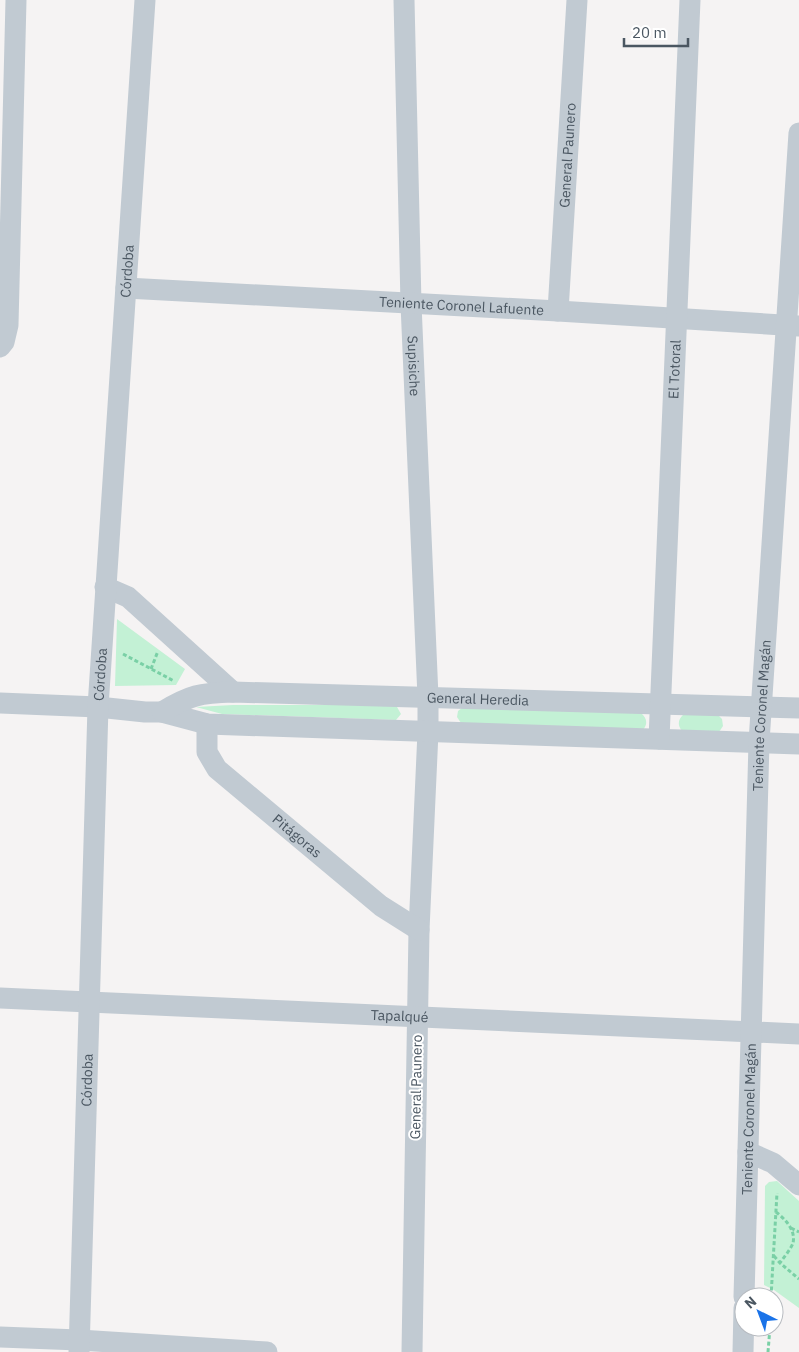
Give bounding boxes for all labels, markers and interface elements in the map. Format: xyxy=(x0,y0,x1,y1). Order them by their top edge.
scale bar xyxy=(624,15,688,47)
text: 20 m xyxy=(632,23,667,42)
street label: General Paunero xyxy=(555,102,580,208)
street label: Córdoba xyxy=(116,244,138,298)
street label: Teniente Coronel Lafuente xyxy=(379,292,545,319)
street label: Supisiche xyxy=(403,335,424,397)
street label: El Totoral xyxy=(664,339,685,399)
street label: Teniente Coronel Magán xyxy=(749,639,775,791)
street label: Córdoba xyxy=(89,647,111,701)
street label: General Heredia xyxy=(427,688,530,709)
street label: Pitágoras xyxy=(269,810,326,862)
street label: Tapalqué xyxy=(370,1006,429,1026)
street label: General Paunero xyxy=(406,1034,426,1140)
street label: Teniente Coronel Magán xyxy=(738,1043,760,1195)
street label: Córdoba xyxy=(77,1053,97,1107)
north arrow xyxy=(734,1287,784,1337)
text: N xyxy=(741,1292,760,1312)

